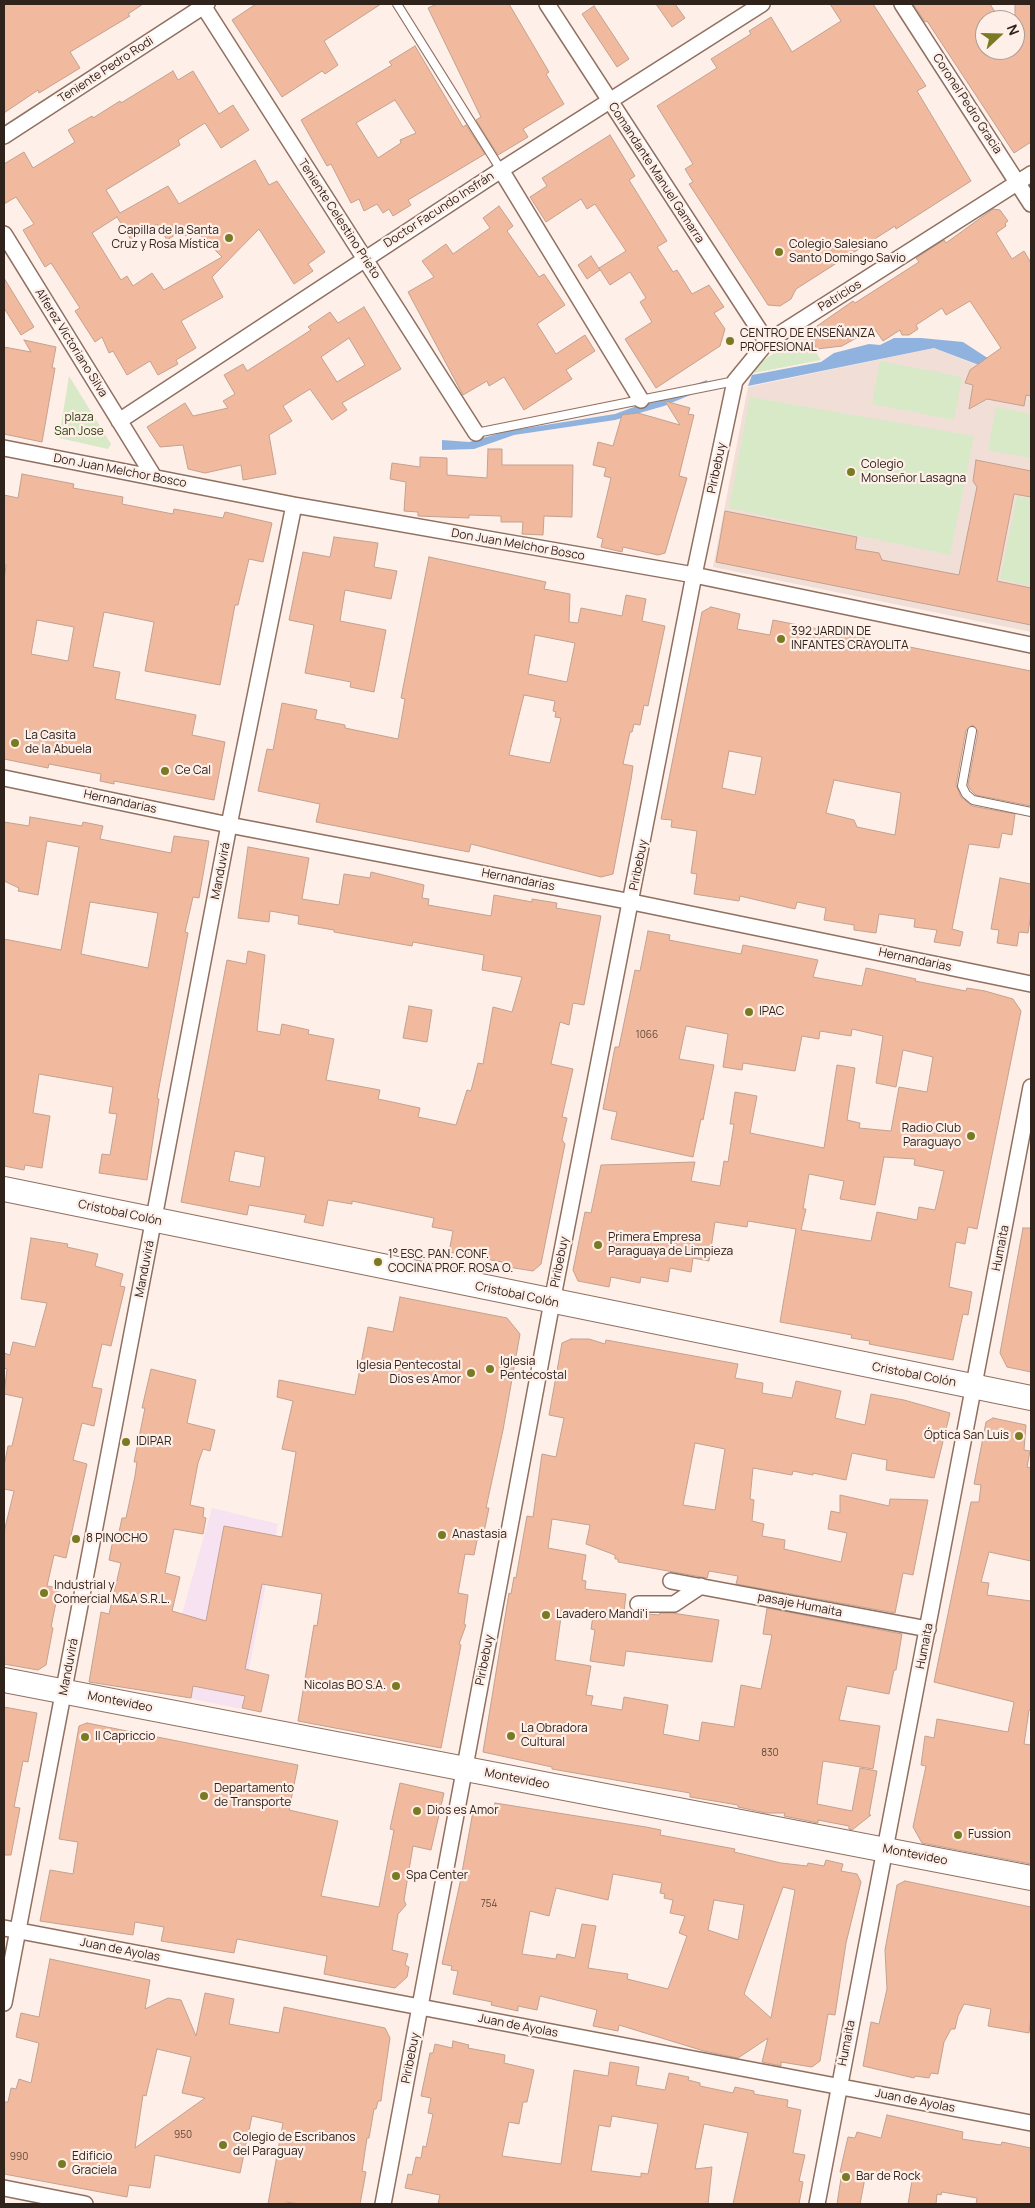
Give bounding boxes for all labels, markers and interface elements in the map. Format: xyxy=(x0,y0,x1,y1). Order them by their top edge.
north arrow xyxy=(975,10,1025,60)
text: N xyxy=(1003,22,1024,38)
street label: Teniente Pedro Rodi xyxy=(56,34,156,106)
street label: Coronel Pedro Gracia xyxy=(929,51,1005,157)
street label: Comandante Manuel Gamarra xyxy=(605,100,707,246)
street label: Teniente Celestino Prieto xyxy=(295,156,383,282)
street label: Doctor Facundo Insfrán xyxy=(381,169,497,251)
place label: Capilla de la Santa Cruz y Rosa Mística xyxy=(111,224,219,252)
marker: Capilla de la Santa Cruz y Rosa Mística xyxy=(223,232,235,244)
place label: Colegio Salesiano Santo Domingo Savio xyxy=(789,238,906,266)
marker: Colegio Salesiano Santo Domingo Savio xyxy=(773,246,785,258)
street label: Patricios xyxy=(816,277,864,315)
street label: Alferez Victoriano Silva xyxy=(32,286,110,400)
place label: CENTRO DE ENSEÑANZA PROFESIONAL xyxy=(740,327,875,355)
marker: CENTRO DE ENSEÑANZA PROFESIONAL xyxy=(724,335,736,347)
park label: plaza San Jose xyxy=(54,411,104,439)
street label: Piribebuy xyxy=(705,441,729,495)
street label: Don Juan Melchor Bosco xyxy=(52,451,188,491)
place label: Colegio Monseñor Lasagna xyxy=(861,458,966,486)
marker: Colegio Monseñor Lasagna xyxy=(845,466,857,478)
street label: Don Juan Melchor Bosco xyxy=(450,526,586,564)
place label: 392 JARDIN DE INFANTES CRAYOLITA xyxy=(791,625,909,653)
marker: 392 JARDIN DE INFANTES CRAYOLITA xyxy=(775,633,787,645)
place label: La Casita de la Abuela xyxy=(25,729,92,757)
marker: La Casita de la Abuela xyxy=(9,737,21,749)
place label: Ce Cal xyxy=(175,764,211,778)
marker: Ce Cal xyxy=(159,765,171,777)
street label: Hernandarias xyxy=(82,787,158,817)
street label: Piribebuy xyxy=(627,838,651,892)
street label: Manduvirá xyxy=(208,841,234,901)
street label: Hernandarias xyxy=(480,866,556,894)
street label: Hernandarias xyxy=(877,945,953,975)
place label: IPAC xyxy=(759,1005,784,1019)
marker: IPAC xyxy=(743,1006,755,1018)
house number: 1066 xyxy=(636,1029,658,1041)
place label: Radio Club Paraguayo xyxy=(902,1122,961,1150)
marker: Radio Club Paraguayo xyxy=(965,1130,977,1142)
street label: Cristobal Colón xyxy=(77,1197,163,1229)
street label: Humaita xyxy=(989,1224,1013,1272)
place label: Primera Empresa Paraguaya de Limpieza xyxy=(608,1231,733,1259)
street label: Piribebuy xyxy=(548,1235,572,1289)
street label: Manduvirá xyxy=(132,1239,158,1299)
marker: Primera Empresa Paraguaya de Limpieza xyxy=(592,1239,604,1251)
place label: 1° ESC. PAN. CONF. COCINA PROF. ROSA O. xyxy=(388,1248,513,1276)
marker: 1° ESC. PAN. CONF. COCINA PROF. ROSA O. xyxy=(372,1256,384,1268)
street label: Cristobal Colón xyxy=(474,1279,560,1311)
place label: Iglesia Pentecostal xyxy=(500,1355,567,1383)
place label: Iglesia Pentecostal Dios es Amor xyxy=(356,1359,461,1387)
street label: Cristobal Colón xyxy=(871,1360,957,1390)
marker: Iglesia Pentecostal xyxy=(484,1363,496,1375)
marker: Iglesia Pentecostal Dios es Amor xyxy=(465,1367,477,1379)
place label: Óptica San Luis xyxy=(924,1429,1009,1443)
marker: Óptica San Luis xyxy=(1013,1430,1025,1442)
place label: IDIPAR xyxy=(136,1435,171,1449)
marker: IDIPAR xyxy=(120,1436,132,1448)
place label: Anastasia xyxy=(452,1528,507,1542)
marker: Anastasia xyxy=(436,1529,448,1541)
place label: 8 PINOCHO xyxy=(86,1532,148,1546)
marker: 8 PINOCHO xyxy=(70,1533,82,1545)
place label: Industrial y Comercial M&A S.R.L. xyxy=(54,1579,170,1607)
marker: Industrial y Comercial M&A S.R.L. xyxy=(38,1587,50,1599)
street label: pasaje Humaita xyxy=(757,1590,843,1620)
place label: Lavadero Mandi'i xyxy=(556,1608,648,1622)
marker: Lavadero Mandi'i xyxy=(540,1609,552,1621)
street label: Humaita xyxy=(913,1622,937,1670)
street label: Piribebuy xyxy=(473,1633,497,1687)
street label: Manduvirá xyxy=(56,1637,82,1697)
place label: Nicolas BO S.A. xyxy=(304,1679,386,1693)
marker: Nicolas BO S.A. xyxy=(390,1680,402,1692)
street label: Montevideo xyxy=(86,1689,154,1715)
place label: La Obradora Cultural xyxy=(521,1722,588,1750)
place label: Il Capriccio xyxy=(95,1730,155,1744)
marker: La Obradora Cultural xyxy=(505,1730,517,1742)
marker: Il Capriccio xyxy=(79,1731,91,1743)
house number: 830 xyxy=(761,1747,779,1759)
street label: Montevideo xyxy=(483,1766,551,1792)
place label: Departamento de Transporte xyxy=(214,1782,294,1810)
marker: Departamento de Transporte xyxy=(198,1790,210,1802)
place label: Dios es Amor xyxy=(427,1804,498,1818)
marker: Dios es Amor xyxy=(411,1805,423,1817)
place label: Fussion xyxy=(968,1828,1011,1842)
marker: Fussion xyxy=(952,1829,964,1841)
street label: Montevideo xyxy=(881,1842,949,1868)
place label: Spa Center xyxy=(406,1869,468,1883)
marker: Spa Center xyxy=(390,1870,402,1882)
house number: 754 xyxy=(481,1898,497,1910)
street label: Juan de Ayolas xyxy=(79,1935,161,1965)
street label: Juan de Ayolas xyxy=(477,2011,559,2041)
street label: Humaita xyxy=(835,2019,859,2067)
street label: Piribebuy xyxy=(399,2031,423,2085)
street label: Juan de Ayolas xyxy=(874,2086,956,2116)
house number: 950 xyxy=(174,2129,192,2141)
place label: Colegio de Escribanos del Paraguay xyxy=(233,2131,356,2159)
marker: Colegio de Escribanos del Paraguay xyxy=(217,2139,229,2151)
place label: Edificio Graciela xyxy=(72,2150,117,2178)
house number: 990 xyxy=(10,2151,28,2163)
marker: Edificio Graciela xyxy=(56,2158,68,2170)
place label: Bar de Rock xyxy=(856,2170,921,2184)
marker: Bar de Rock xyxy=(840,2171,852,2183)

